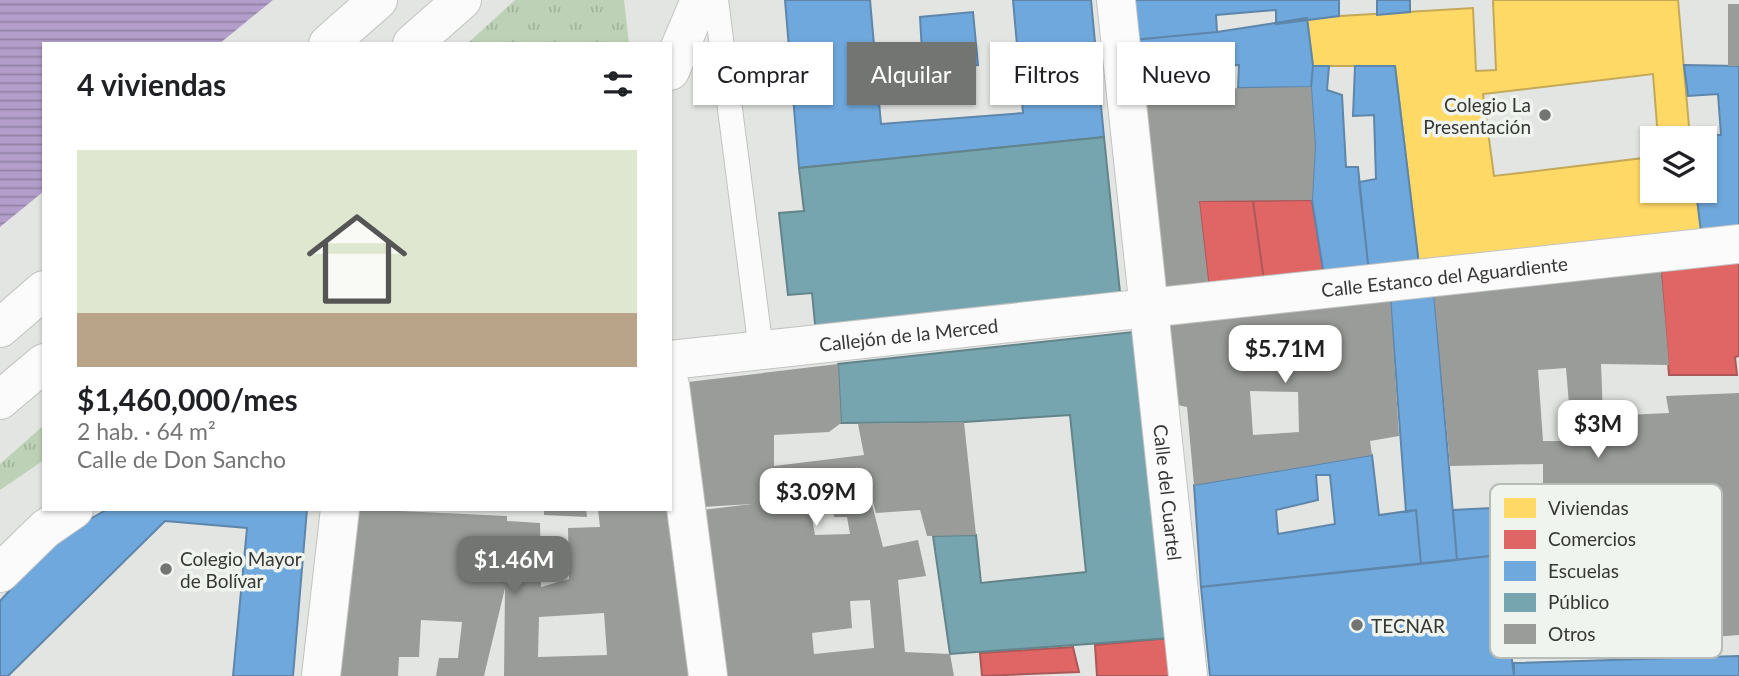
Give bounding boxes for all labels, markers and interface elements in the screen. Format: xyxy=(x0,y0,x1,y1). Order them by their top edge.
chip: Comprar xyxy=(693,42,833,105)
chip: Alquilar xyxy=(847,42,976,105)
chip: Filtros xyxy=(990,42,1103,105)
chip: Nuevo xyxy=(1117,42,1235,105)
icon: filters xyxy=(599,65,637,103)
text: 4 viviendas xyxy=(77,66,226,102)
place label: Colegio La Presentación xyxy=(1423,93,1531,138)
marker: Colegio La Presentación xyxy=(1537,107,1553,123)
map controls xyxy=(1640,126,1717,203)
button: layers xyxy=(1640,126,1717,203)
icon: home xyxy=(294,196,420,322)
street label: Calle Estanco del Aguardiente xyxy=(1320,251,1569,301)
street label: Callejón de la Merced xyxy=(818,313,999,355)
pin: $5.71M xyxy=(1228,326,1342,385)
text: $5.71M xyxy=(1245,334,1325,362)
text: $1,460,000/mes xyxy=(77,381,298,417)
pin: $3M xyxy=(1564,400,1632,460)
text: $3M xyxy=(1574,409,1622,437)
text: 2 hab. · 64 m² xyxy=(77,417,216,445)
street label: Calle del Cuartel xyxy=(1150,423,1187,562)
text: Calle de Don Sancho xyxy=(77,445,286,473)
pin: $3.09M xyxy=(759,468,873,528)
text: $3.09M xyxy=(776,477,856,505)
legend xyxy=(1490,484,1722,658)
text: Viviendas xyxy=(1548,496,1629,519)
text: Comercios xyxy=(1548,527,1636,550)
pin: $1.46M xyxy=(457,536,571,596)
text: $1.46M xyxy=(474,545,554,573)
place label: Colegio Mayor de Bolívar xyxy=(180,547,302,592)
text: Escuelas xyxy=(1548,559,1619,582)
marker: Colegio Mayor de Bolívar xyxy=(158,561,174,577)
text: Público xyxy=(1548,590,1609,613)
place label: TECNAR xyxy=(1371,614,1445,637)
marker: TECNAR xyxy=(1349,617,1365,633)
text: Otros xyxy=(1548,622,1596,645)

